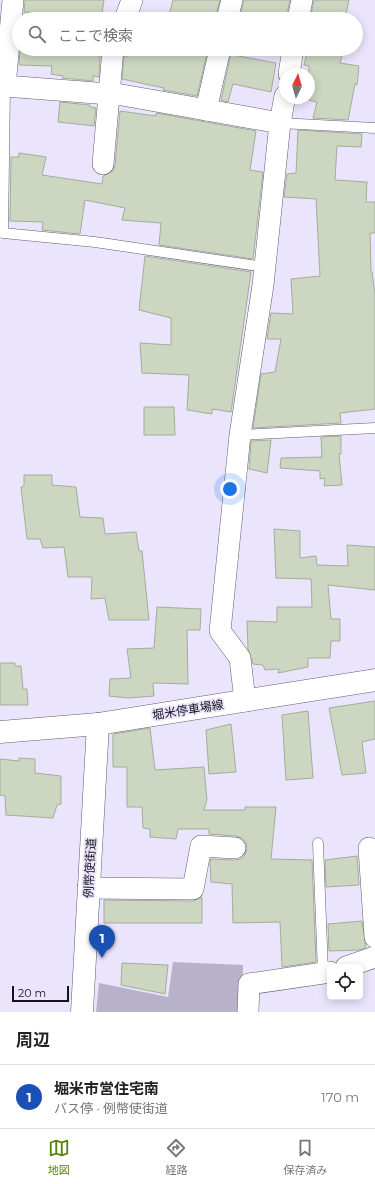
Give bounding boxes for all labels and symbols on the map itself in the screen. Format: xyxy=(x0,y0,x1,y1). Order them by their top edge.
north arrow xyxy=(279,68,315,104)
your location xyxy=(220,479,240,499)
street label: 堀米停車場線 xyxy=(151,696,225,723)
street label: 例幣使街道 xyxy=(80,838,99,898)
pin: 1 xyxy=(89,925,115,958)
scale bar xyxy=(12,984,69,1003)

